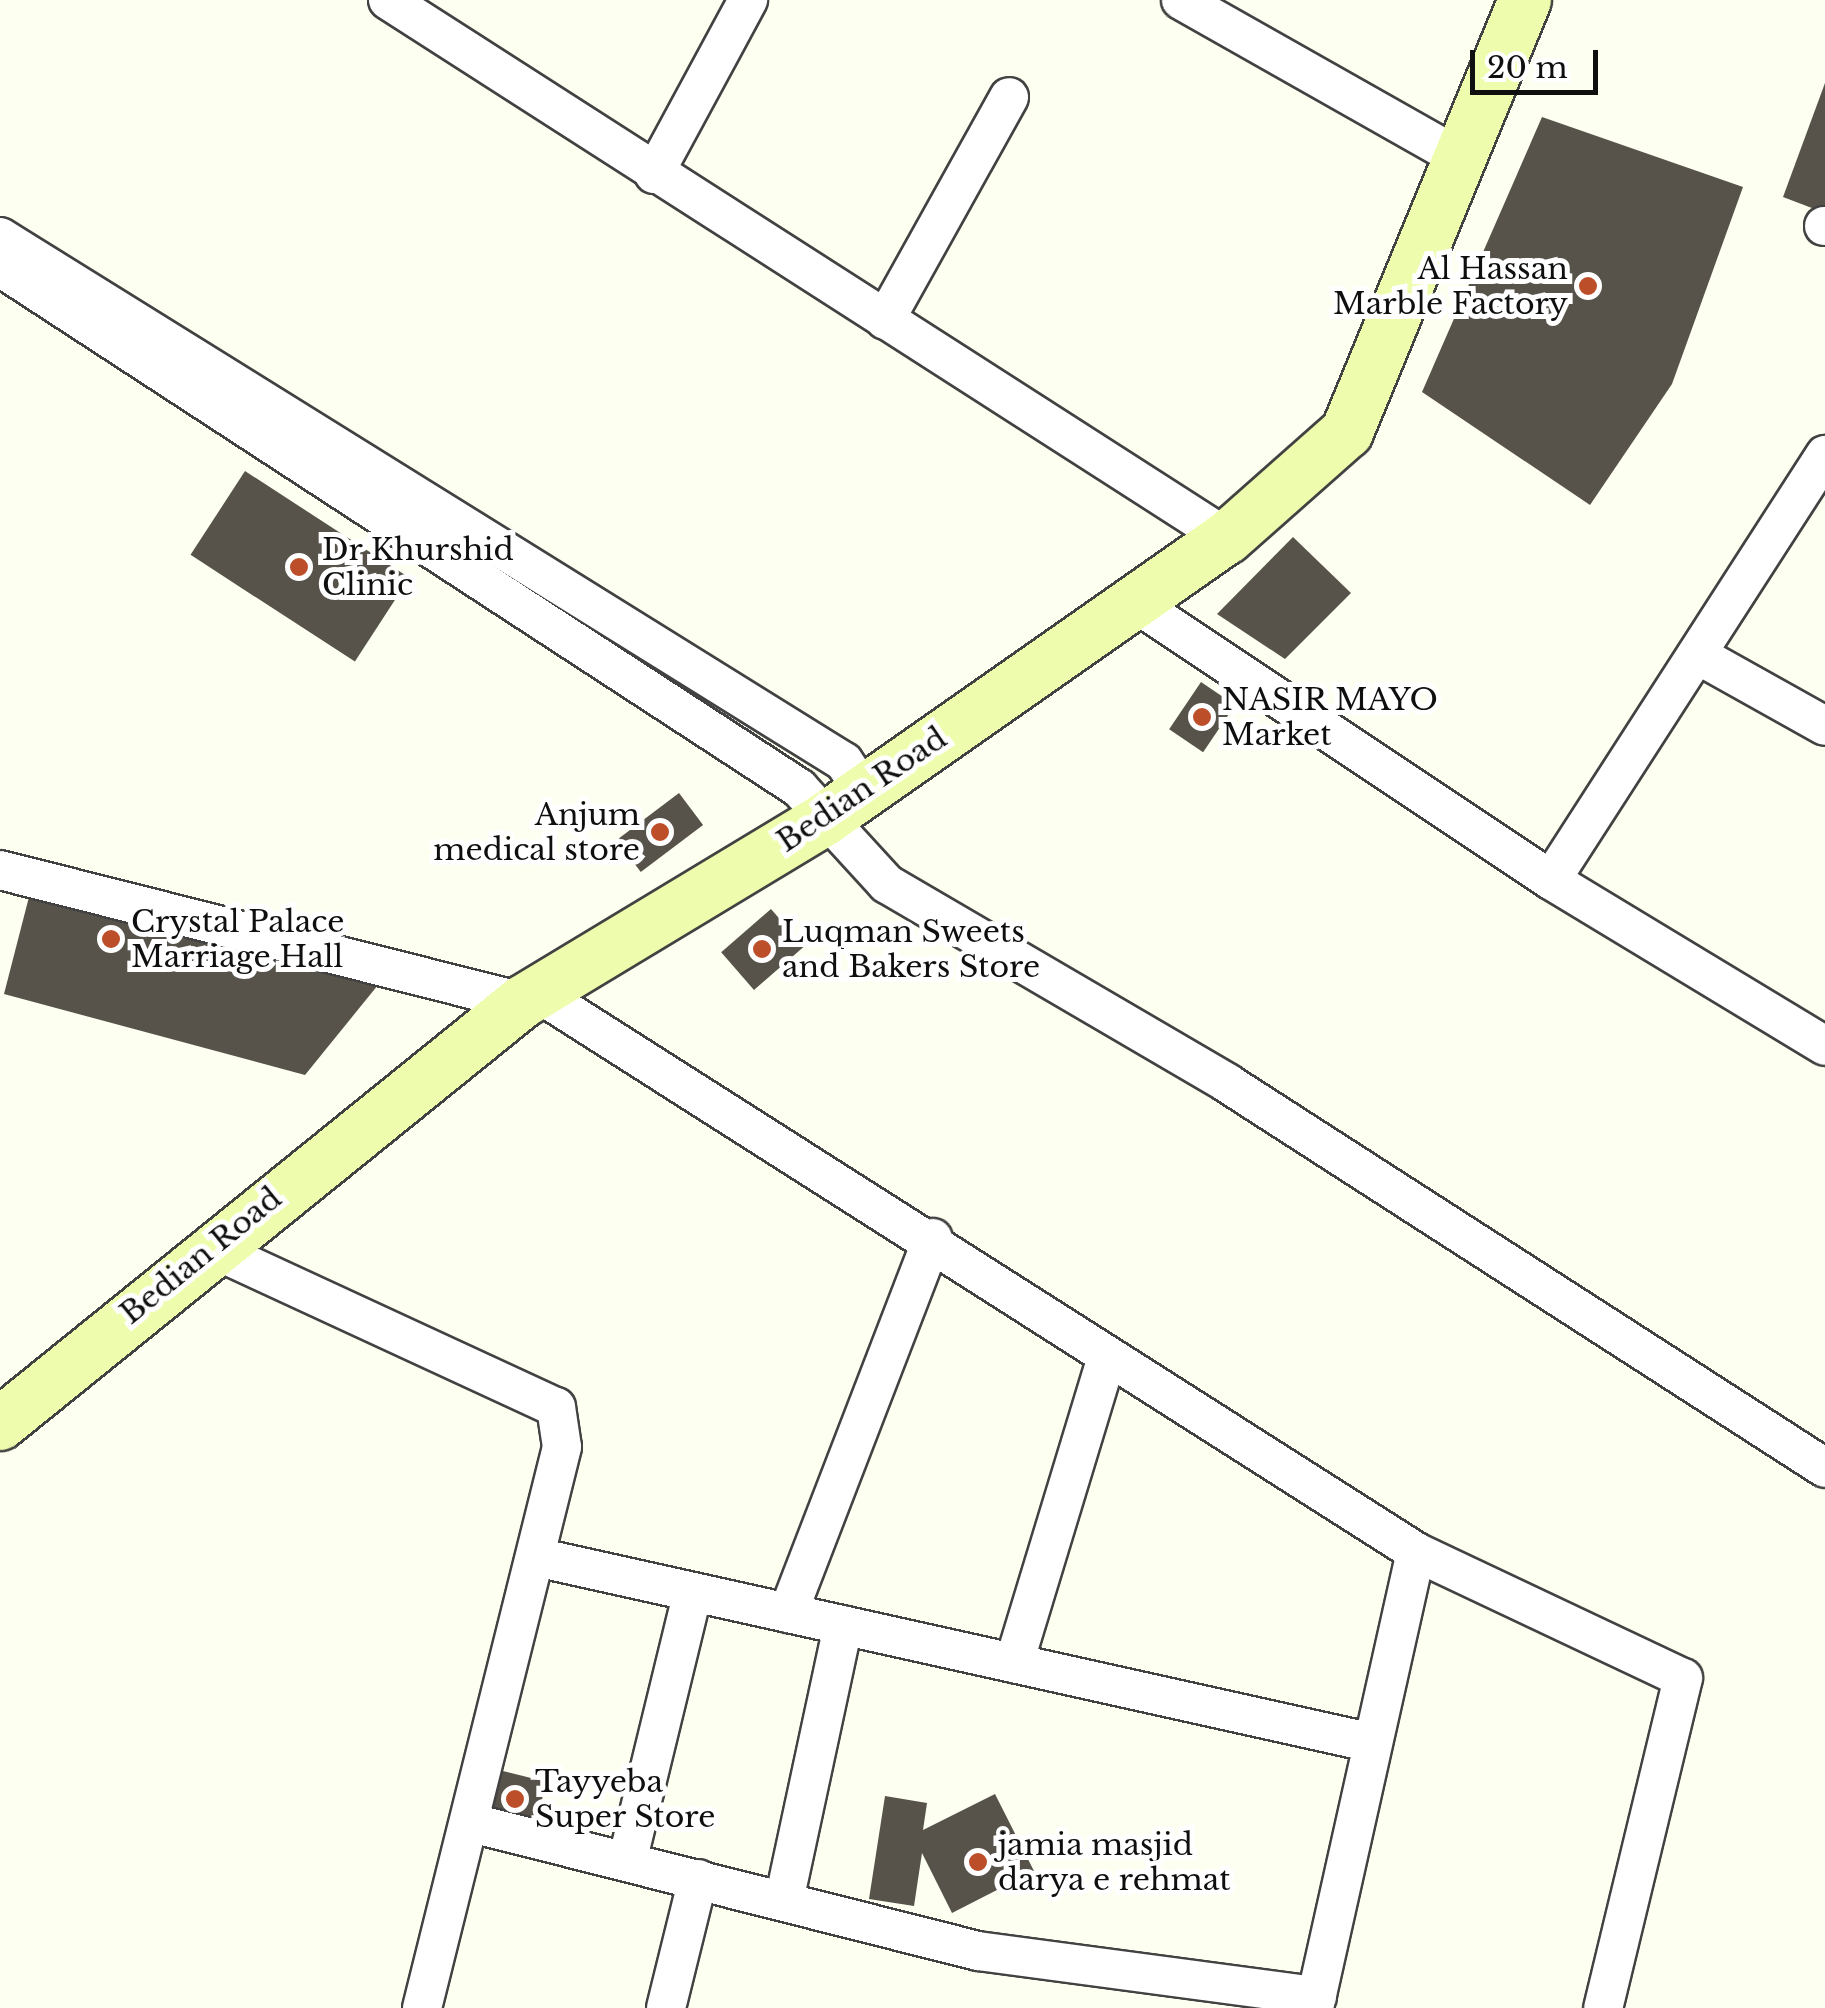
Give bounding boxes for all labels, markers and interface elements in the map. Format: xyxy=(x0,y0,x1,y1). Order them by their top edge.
scale bar xyxy=(1475,30,1602,92)
text: 20 m xyxy=(1487,49,1568,86)
place label: Al Hassan Marble Factory xyxy=(1333,251,1568,322)
marker: Al Hassan Marble Factory xyxy=(1577,275,1599,297)
place label: Dr Khurshid Clinic xyxy=(322,532,515,602)
marker: Dr Khurshid Clinic xyxy=(286,554,312,580)
place label: NASIR MAYO Market xyxy=(1222,682,1439,752)
marker: NASIR MAYO Market xyxy=(1191,706,1213,728)
street label: Bedian Road xyxy=(771,720,953,860)
place label: Anjum medical store xyxy=(433,797,640,868)
marker: Anjum medical store xyxy=(649,821,671,843)
place label: Crystal Palace Marriage Hall xyxy=(131,904,345,974)
place label: Luqman Sweets and Bakers Store xyxy=(782,914,1040,984)
marker: Crystal Palace Marriage Hall xyxy=(100,928,122,950)
marker: Luqman Sweets and Bakers Store xyxy=(751,938,773,960)
street label: Bedian Road xyxy=(113,1180,289,1332)
place label: Tayyeba Super Store xyxy=(535,1764,716,1834)
marker: Tayyeba Super Store xyxy=(504,1788,526,1810)
place label: jamia masjid darya e rehmat xyxy=(998,1827,1231,1898)
marker: jamia masjid darya e rehmat xyxy=(967,1851,989,1873)

